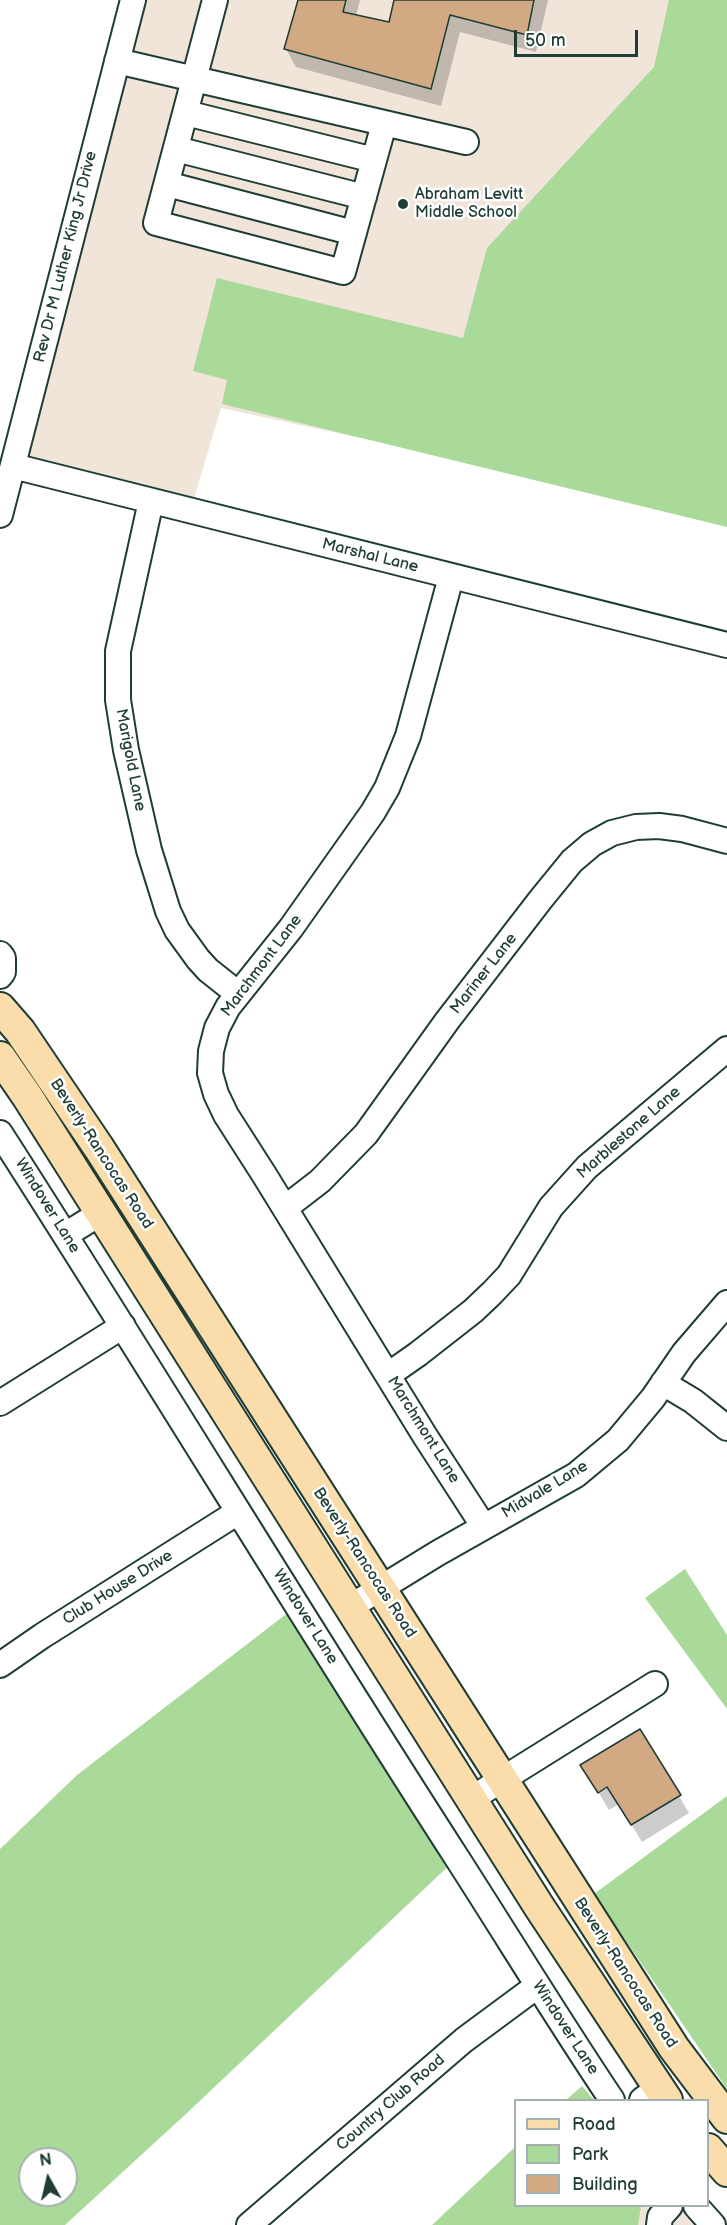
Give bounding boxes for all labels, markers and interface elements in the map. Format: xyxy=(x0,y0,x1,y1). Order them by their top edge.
scale bar xyxy=(517,18,642,56)
text: 50 m xyxy=(525,30,566,51)
street label: Rev Dr M Luther King Jr Drive xyxy=(30,149,102,365)
place label: Abraham Levitt Middle School xyxy=(415,185,523,223)
marker: Abraham Levitt Middle School xyxy=(396,197,410,211)
street label: Marshal Lane xyxy=(320,535,420,577)
street label: Marigold Lane xyxy=(111,707,149,813)
street label: Marchmont Lane xyxy=(217,911,307,1021)
street label: Mariner Lane xyxy=(446,930,522,1018)
street label: Beverly-Rancocas Road xyxy=(45,1075,157,1233)
street label: Marblestone Lane xyxy=(573,1083,685,1183)
street label: Windover Lane xyxy=(10,1155,84,1257)
street label: Marchmont Lane xyxy=(382,1373,464,1487)
street label: Midvale Lane xyxy=(499,1457,591,1523)
street label: Beverly-Rancocas Road xyxy=(308,1484,420,1642)
street label: Club House Drive xyxy=(59,1546,177,1630)
street label: Windover Lane xyxy=(268,1566,342,1668)
street label: Beverly-Rancocas Road xyxy=(569,1894,681,2052)
street label: Windover Lane xyxy=(528,1977,602,2079)
street label: Country Club Road xyxy=(333,2051,449,2155)
legend xyxy=(514,2099,709,2207)
text: Road xyxy=(572,2114,616,2135)
text: Park xyxy=(572,2144,608,2165)
north arrow xyxy=(18,2147,78,2207)
text: N xyxy=(38,2150,53,2171)
text: Building xyxy=(572,2174,638,2195)

